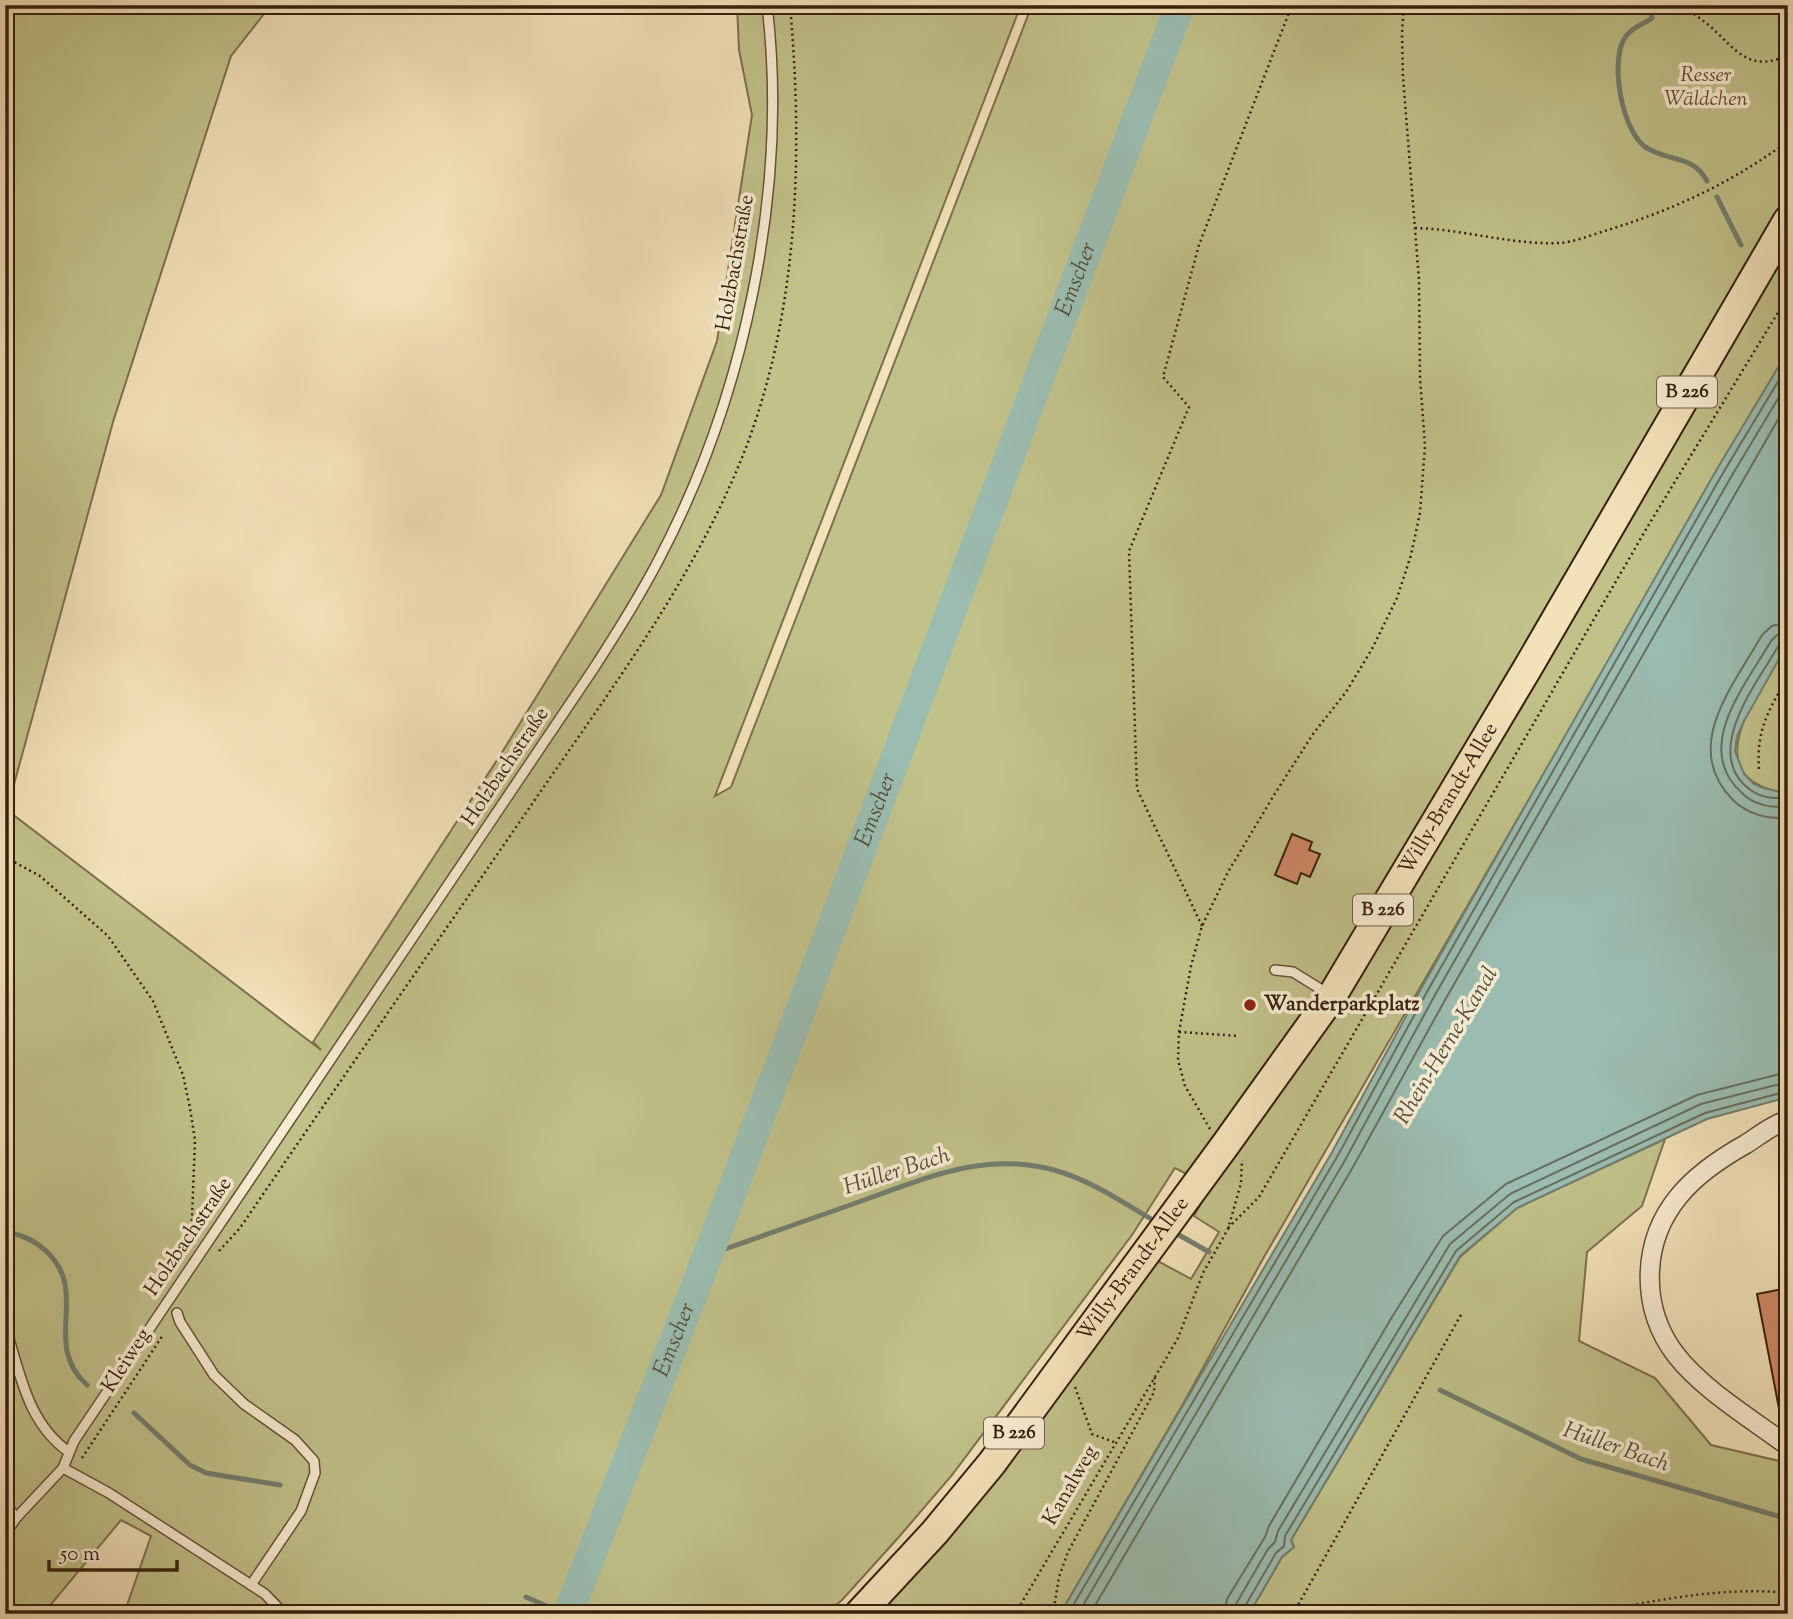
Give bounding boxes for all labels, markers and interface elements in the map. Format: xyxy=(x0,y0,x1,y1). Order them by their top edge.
park label: Resser Wäldchen xyxy=(1664,61,1748,115)
street label: Holzbachstraße xyxy=(709,192,763,334)
water label: Emscher xyxy=(1047,238,1105,322)
road number: B 226 xyxy=(1657,376,1717,408)
street label: Holzbachstraße xyxy=(455,701,557,833)
street label: Willy-Brandt-Allee xyxy=(1392,717,1506,881)
water label: Emscher xyxy=(847,768,905,852)
road number: B 226 xyxy=(1353,894,1413,926)
water label: Rhein-Herne-Kanal xyxy=(1387,961,1507,1131)
place label: Wanderparkplatz xyxy=(1264,990,1419,1020)
marker: Wanderparkplatz xyxy=(1242,997,1258,1013)
water label: Hüller Bach xyxy=(839,1139,955,1205)
street label: Holzbachstraße xyxy=(138,1171,240,1303)
street label: Willy-Brandt-Allee xyxy=(1071,1191,1197,1348)
water label: Emscher xyxy=(645,1298,704,1382)
street label: Kleiweg xyxy=(95,1323,159,1399)
water label: Hüller Bach xyxy=(1559,1414,1673,1482)
road number: B 226 xyxy=(984,1418,1044,1448)
street label: Kanalweg xyxy=(1036,1440,1106,1532)
scale bar xyxy=(49,1528,177,1572)
text: 50 m xyxy=(59,1540,100,1570)

